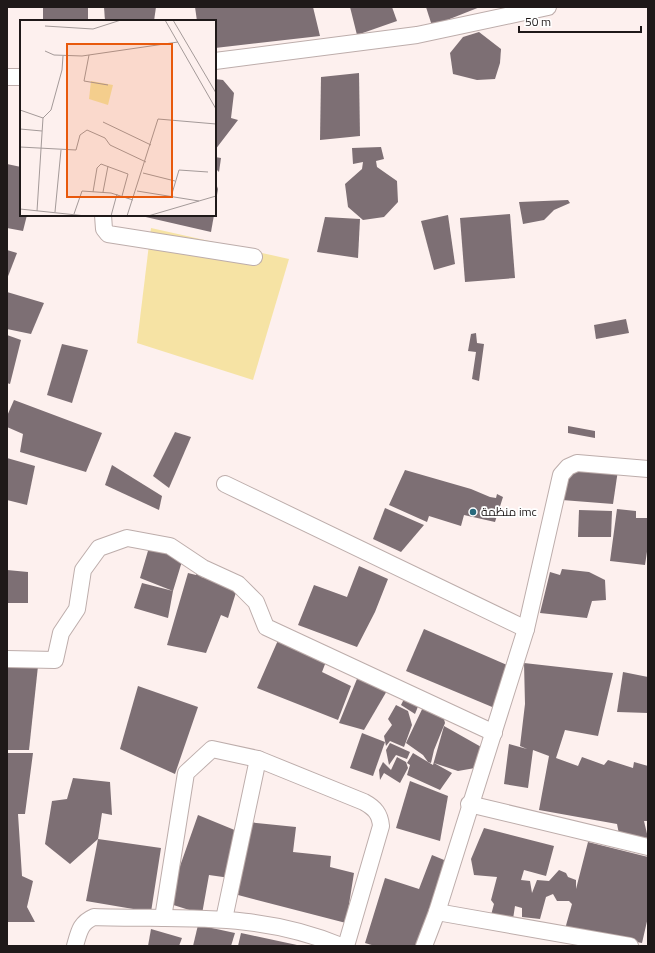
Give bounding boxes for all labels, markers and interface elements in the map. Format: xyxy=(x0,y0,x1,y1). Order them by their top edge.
scale bar xyxy=(519,8,641,34)
text: 50 m xyxy=(525,12,551,31)
inset map xyxy=(20,20,216,216)
place label: منظمة imc xyxy=(481,502,537,521)
marker: منظمة imc xyxy=(468,507,478,517)

